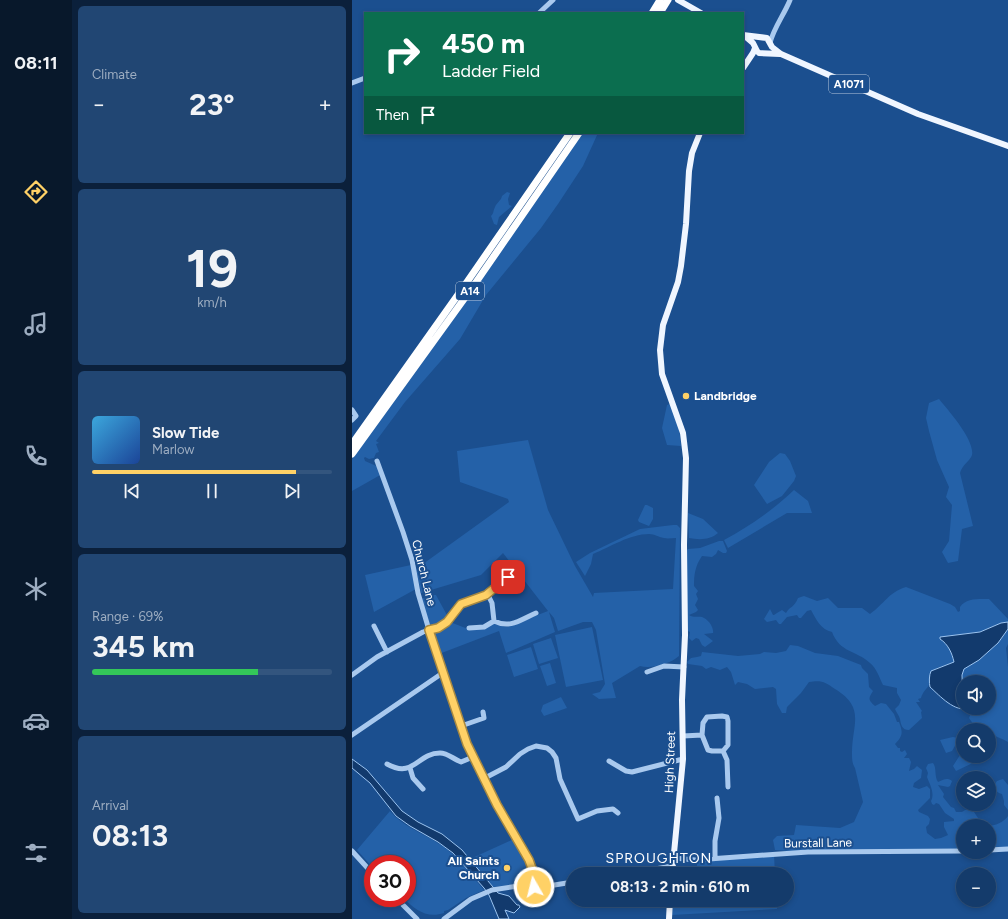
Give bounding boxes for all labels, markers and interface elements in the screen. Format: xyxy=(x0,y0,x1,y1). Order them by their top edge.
text: 450 m xyxy=(442,26,525,60)
icon: right xyxy=(376,28,428,80)
text: 08:11 xyxy=(14,52,58,74)
text: Ladder Field xyxy=(442,60,540,82)
text: Climate xyxy=(92,67,137,82)
road number: A1071 xyxy=(829,75,869,93)
text: 23° xyxy=(189,86,235,123)
text: − xyxy=(92,91,106,118)
text: + xyxy=(318,91,332,118)
icon: arrive xyxy=(417,104,439,126)
text: Then xyxy=(376,106,409,124)
icon: directions xyxy=(22,178,50,206)
text: 19 xyxy=(186,238,238,300)
road number: A14 xyxy=(456,282,484,300)
text: km/h xyxy=(197,295,227,310)
icon: music xyxy=(22,310,50,338)
place label: Landbridge xyxy=(694,389,757,403)
marker: Landbridge xyxy=(681,391,691,401)
text: Slow Tide xyxy=(152,424,219,442)
icon: phone xyxy=(22,442,50,470)
text: Marlow xyxy=(152,442,194,457)
icon: previous xyxy=(121,480,143,502)
icon: pause xyxy=(201,480,223,502)
icon: next xyxy=(281,480,303,502)
street label: Church Lane xyxy=(409,538,439,608)
pin xyxy=(491,560,525,594)
icon: arrive xyxy=(497,566,519,588)
icon: climate xyxy=(22,575,50,603)
text: Range · 69% xyxy=(92,609,163,624)
text: 345 km xyxy=(92,628,195,665)
map controls xyxy=(956,675,996,907)
button: sound xyxy=(956,675,996,715)
icon: car xyxy=(22,707,50,735)
button: search xyxy=(956,723,996,763)
street label: High Street xyxy=(662,730,678,793)
button: layers xyxy=(956,771,996,811)
text: Arrival xyxy=(92,798,129,813)
text: 08:13 xyxy=(92,817,168,854)
button: + xyxy=(956,819,996,859)
street label: Burstall Lane xyxy=(784,835,853,851)
icon: filters xyxy=(22,839,50,867)
district label: SPROUGHTON xyxy=(606,850,712,867)
place label: All Saints Church xyxy=(448,854,499,882)
speed limit sign: 30 xyxy=(364,855,416,907)
marker: All Saints Church xyxy=(502,863,512,873)
position arrow xyxy=(513,866,555,908)
button: − xyxy=(956,867,996,907)
text: 08:13 · 2 min · 610 m xyxy=(610,878,750,896)

